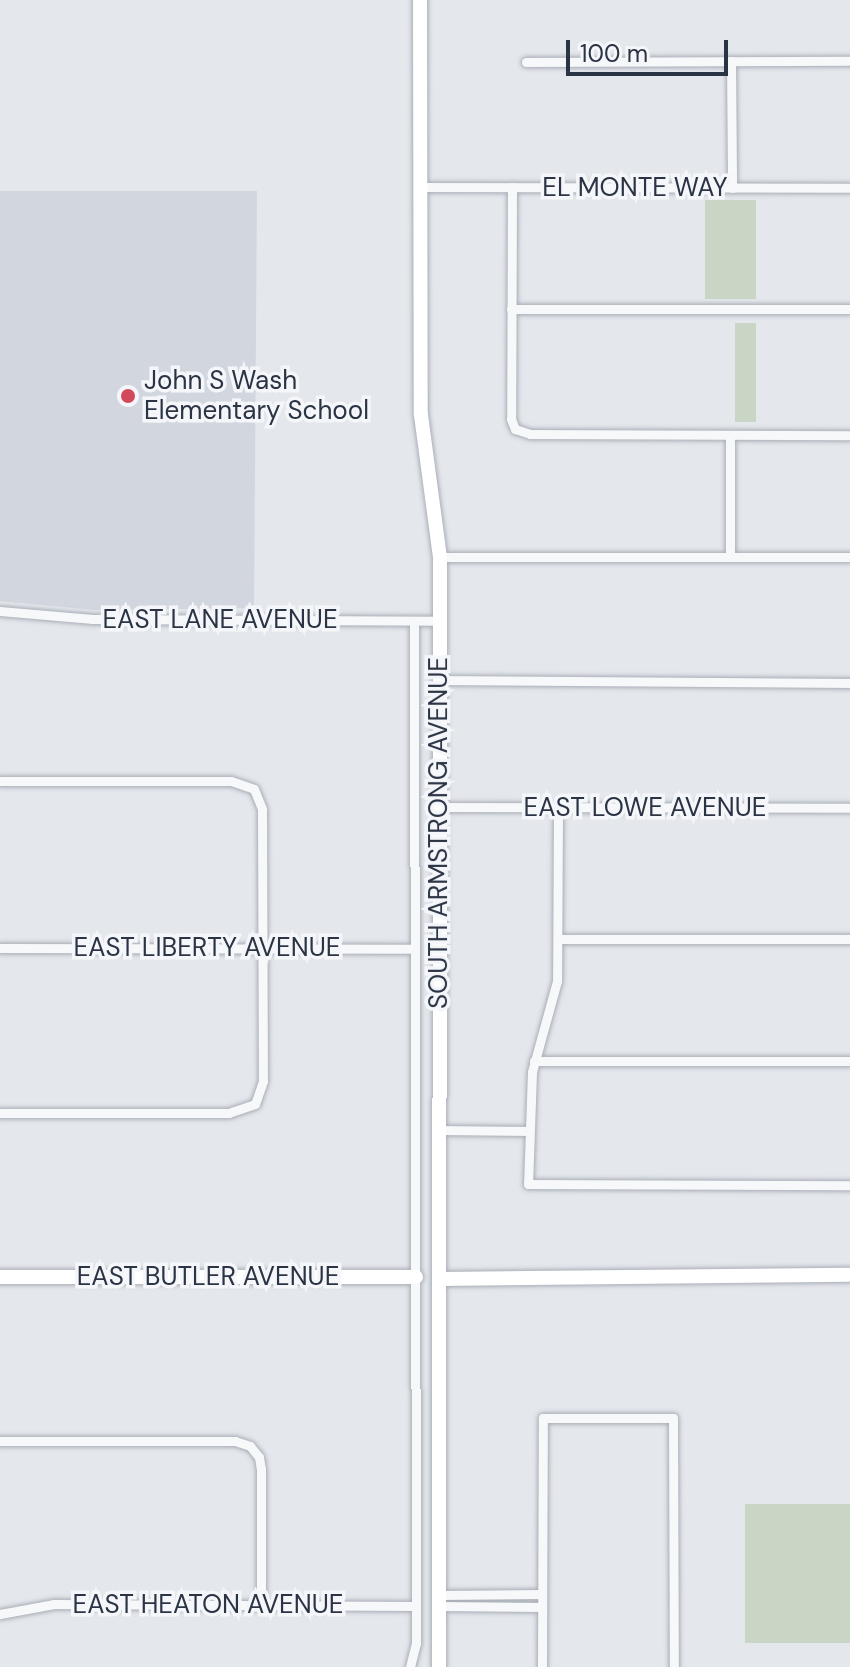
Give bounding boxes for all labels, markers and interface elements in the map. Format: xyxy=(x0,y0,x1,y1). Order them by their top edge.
scale bar xyxy=(570,24,732,74)
text: 100 m xyxy=(580,38,648,69)
street label: EL MONTE WAY xyxy=(542,172,728,204)
place label: John S Wash Elementary School xyxy=(144,365,369,426)
marker: John S Wash Elementary School xyxy=(119,387,137,405)
street label: EAST LANE AVENUE xyxy=(102,604,338,636)
street label: SOUTH ARMSTRONG AVENUE xyxy=(423,657,455,1009)
street label: EAST LOWE AVENUE xyxy=(524,792,766,824)
street label: EAST LIBERTY AVENUE xyxy=(74,932,340,964)
street label: EAST BUTLER AVENUE xyxy=(77,1261,339,1293)
street label: EAST HEATON AVENUE xyxy=(73,1589,343,1621)

